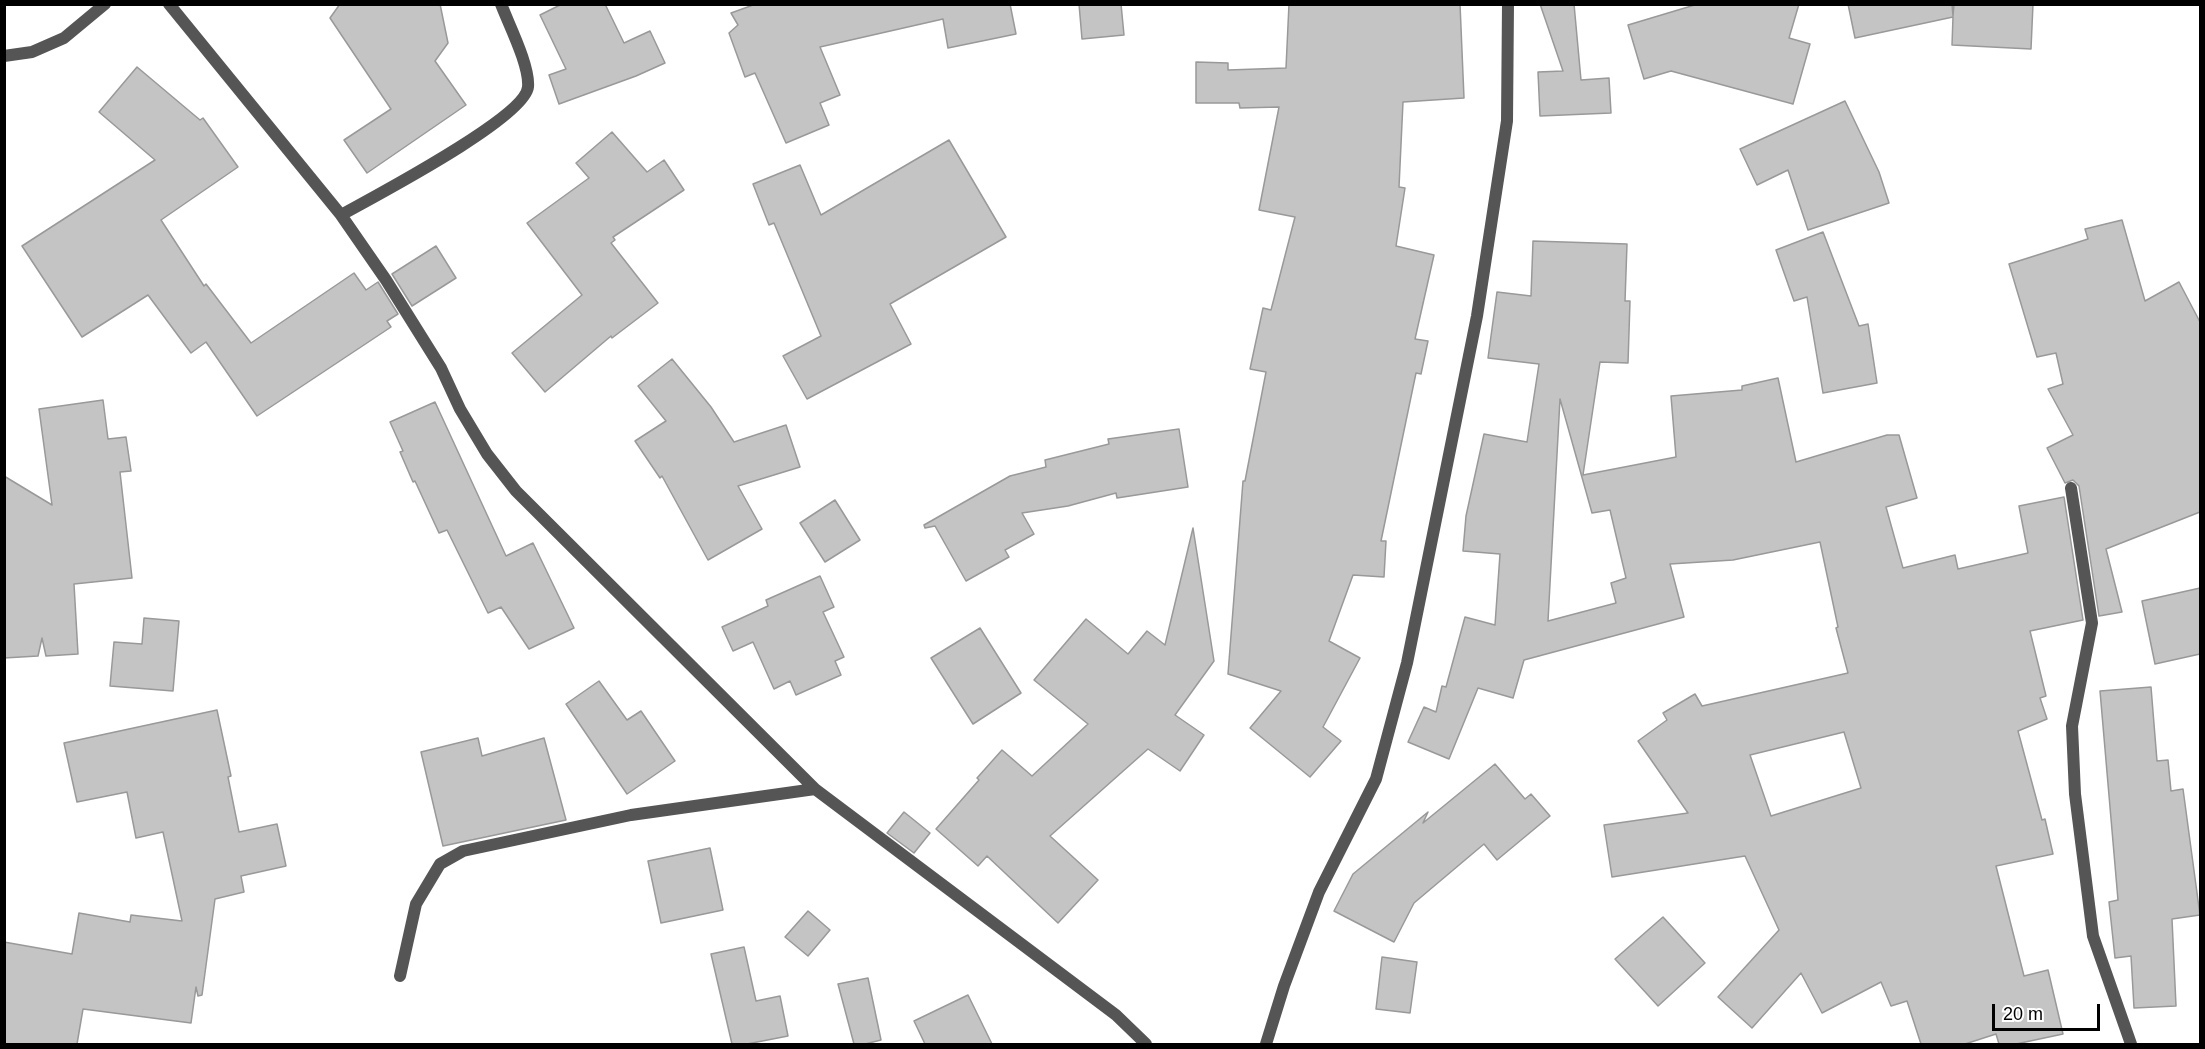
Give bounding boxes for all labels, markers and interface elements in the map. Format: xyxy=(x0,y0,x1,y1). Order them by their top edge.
scale bar xyxy=(1995,992,2103,1030)
text: 20 m xyxy=(2003,1004,2043,1024)

